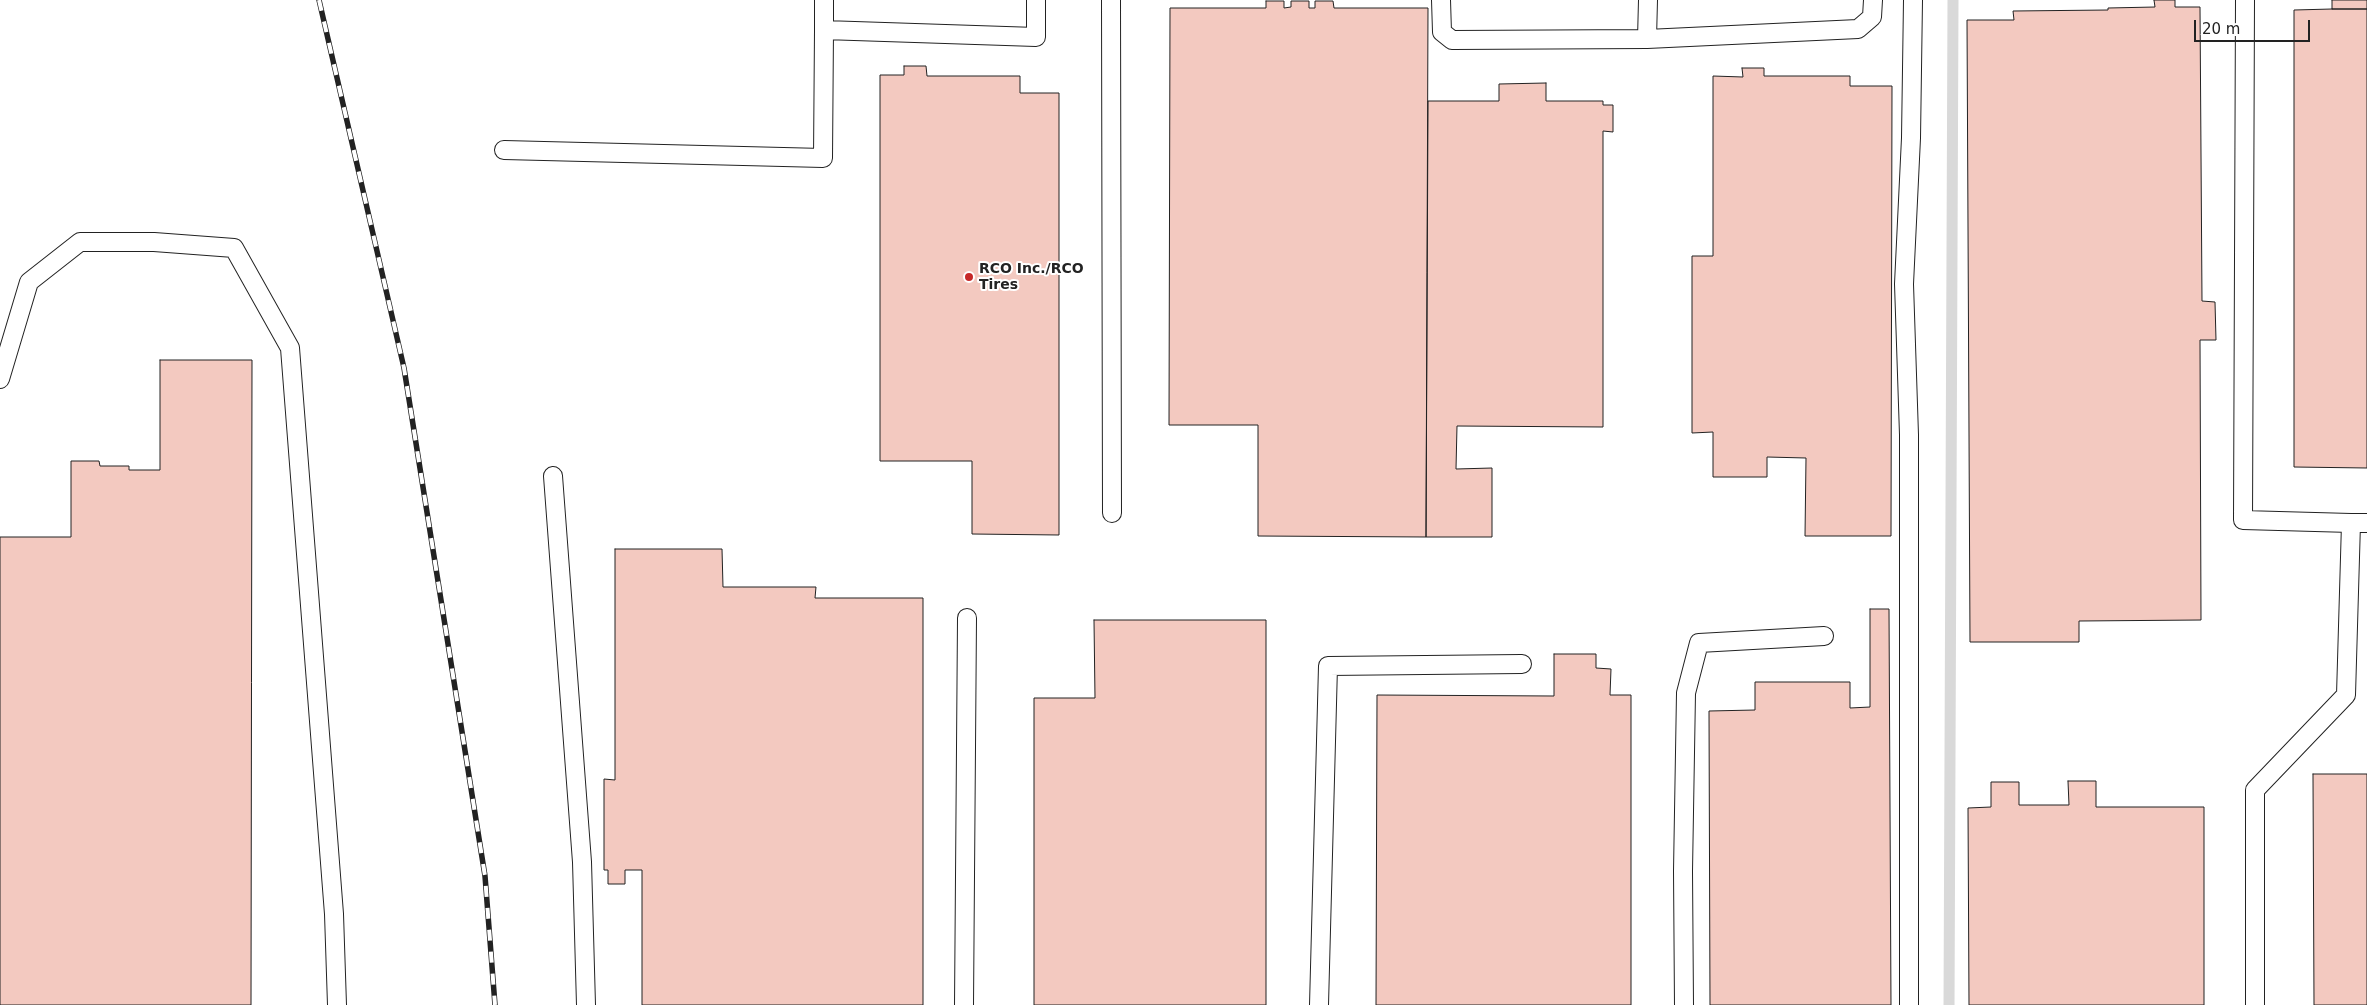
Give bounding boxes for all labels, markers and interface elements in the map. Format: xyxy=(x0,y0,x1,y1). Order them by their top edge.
scale bar xyxy=(2197,10,2313,42)
text: 20 m xyxy=(2202,20,2240,38)
place label: RCO Inc./RCO Tires xyxy=(979,261,1084,294)
marker: RCO Inc./RCO Tires xyxy=(963,271,975,283)

